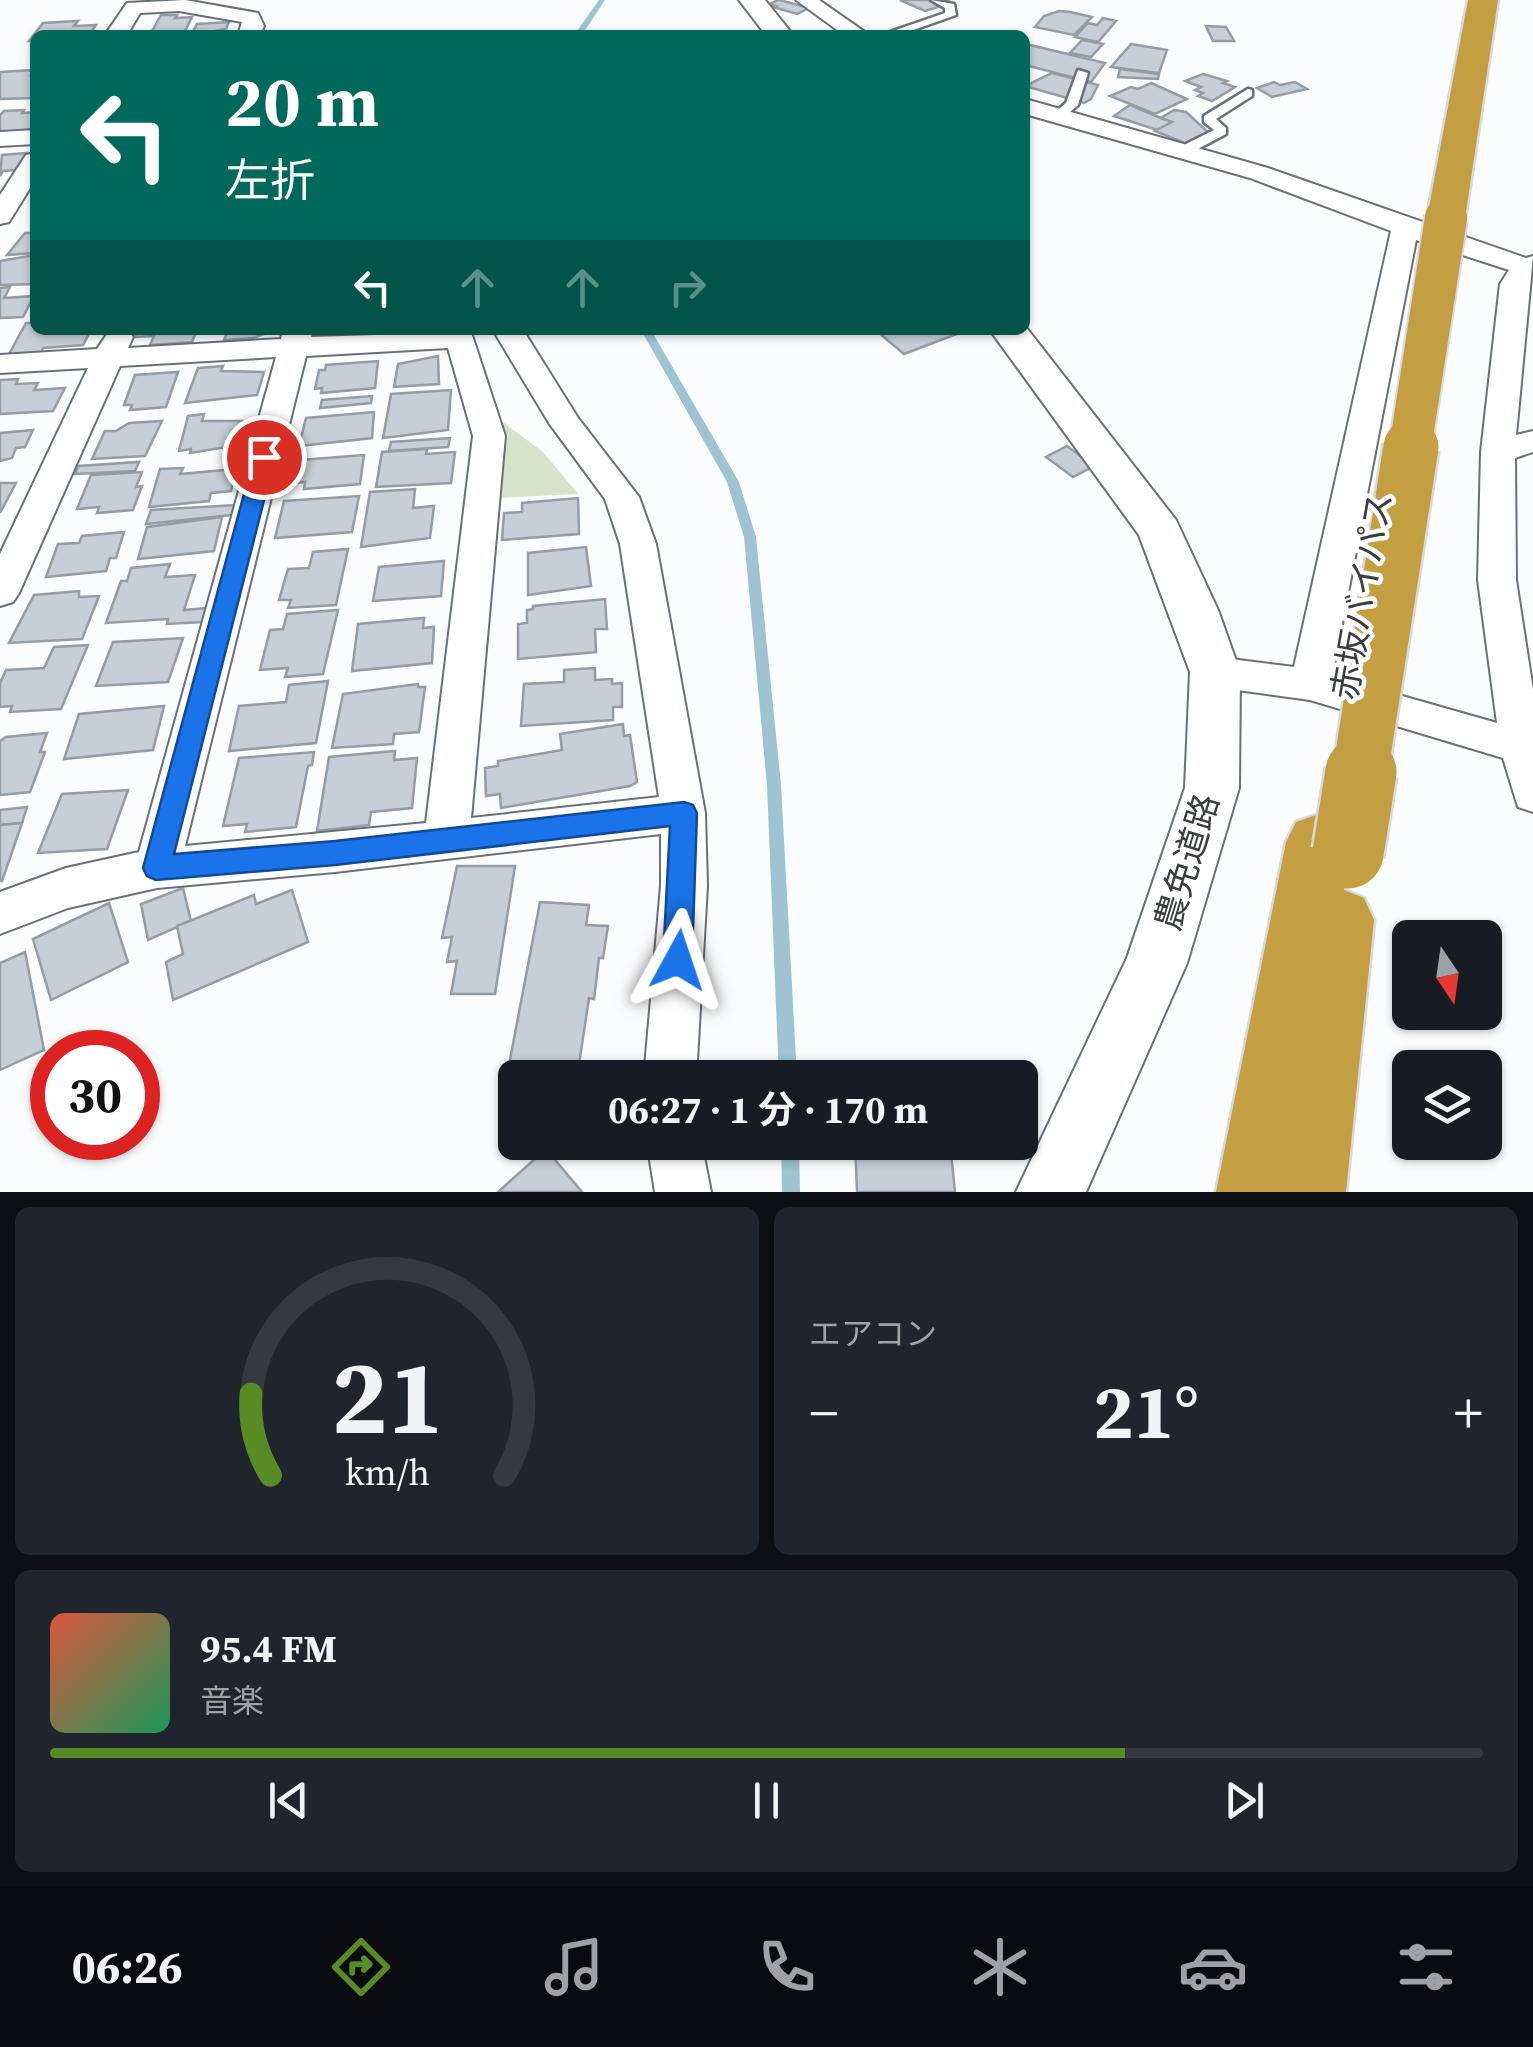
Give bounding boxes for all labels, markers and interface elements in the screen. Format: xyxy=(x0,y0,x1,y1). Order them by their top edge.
text: 20 m xyxy=(225,53,379,149)
icon: left xyxy=(60,70,190,200)
text: 左折 xyxy=(225,149,315,211)
icon: left xyxy=(345,260,400,315)
icon: ahead xyxy=(450,260,505,315)
icon: ahead xyxy=(555,260,610,315)
icon: right xyxy=(660,260,715,315)
pin xyxy=(222,415,307,500)
icon: arrive xyxy=(237,430,292,485)
street label: 赤坂バイパス xyxy=(1320,489,1404,703)
street label: 農免道路 xyxy=(1144,788,1230,936)
position arrow xyxy=(626,908,730,1012)
north arrow xyxy=(1392,920,1502,1030)
map controls xyxy=(1392,920,1502,1160)
speed limit sign: 30 xyxy=(30,1030,160,1160)
button: layers xyxy=(1392,1050,1502,1160)
text: 06:27 · 1 分 · 170 m xyxy=(608,1084,928,1136)
text: エアコン xyxy=(809,1312,937,1356)
text: 21 xyxy=(331,1325,443,1468)
text: 21° xyxy=(1093,1360,1199,1463)
text: − xyxy=(809,1375,838,1450)
text: + xyxy=(1454,1375,1483,1450)
text: km/h xyxy=(344,1448,430,1497)
text: 95.4 FM xyxy=(200,1623,337,1675)
text: 音楽 xyxy=(200,1679,264,1723)
icon: previous xyxy=(261,1773,316,1828)
icon: pause xyxy=(739,1773,794,1828)
icon: next xyxy=(1217,1773,1272,1828)
icon: directions xyxy=(326,1932,396,2002)
icon: music xyxy=(539,1932,609,2002)
icon: phone xyxy=(752,1932,822,2002)
icon: climate xyxy=(965,1932,1035,2002)
icon: car xyxy=(1178,1932,1248,2002)
icon: filters xyxy=(1391,1932,1461,2002)
text: 06:26 xyxy=(72,1936,183,1998)

